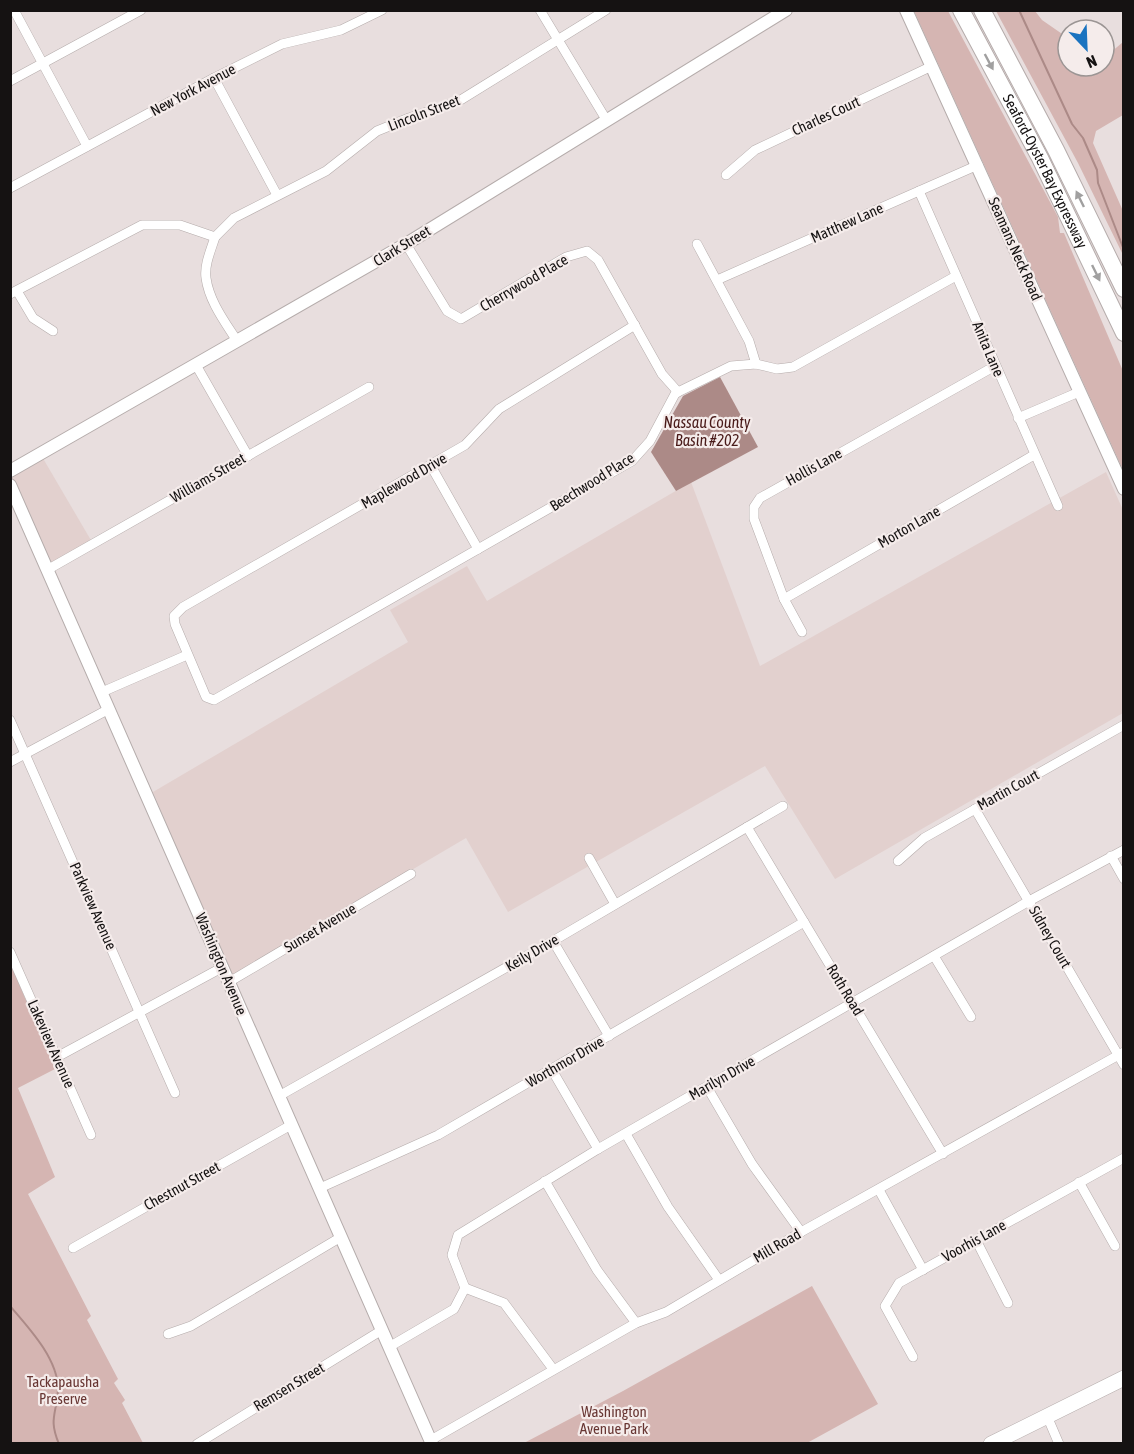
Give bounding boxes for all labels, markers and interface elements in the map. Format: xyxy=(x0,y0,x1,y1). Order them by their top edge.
north arrow xyxy=(1056,18,1116,78)
text: N xyxy=(1084,52,1100,72)
one-way arrow xyxy=(984,53,994,70)
street label: New York Avenue xyxy=(147,60,238,119)
street label: Lincoln Street xyxy=(386,91,462,134)
street label: Seaford-Oyster Bay Expressway xyxy=(1000,91,1091,251)
street label: Charles Court xyxy=(789,92,862,139)
one-way arrow xyxy=(1076,190,1085,207)
street label: Seamans Neck Road xyxy=(985,195,1046,303)
street label: Matthew Lane xyxy=(808,199,886,246)
street label: Clark Street xyxy=(370,222,433,269)
street label: Cherrywood Place xyxy=(477,250,571,315)
one-way arrow xyxy=(1091,265,1100,282)
street label: Anita Lane xyxy=(969,319,1008,379)
water label: Nassau County Basin #202 xyxy=(664,413,751,449)
street label: Hollis Lane xyxy=(783,444,845,489)
street label: Williams Street xyxy=(167,449,248,506)
street label: Maplewood Drive xyxy=(358,449,450,512)
street label: Beechwood Place xyxy=(546,449,637,514)
street label: Morton Lane xyxy=(875,502,943,551)
street label: Martin Court xyxy=(974,766,1042,813)
street label: Parkview Avenue xyxy=(67,859,120,952)
street label: Sunset Avenue xyxy=(281,899,359,956)
street label: Sidney Court xyxy=(1026,903,1075,971)
street label: Washington Avenue xyxy=(192,910,251,1018)
street label: Keily Drive xyxy=(502,930,561,975)
street label: Roth Road xyxy=(824,961,867,1018)
street label: Lakeview Avenue xyxy=(24,997,79,1091)
street label: Worthmor Drive xyxy=(523,1032,607,1091)
street label: Marilyn Drive xyxy=(686,1052,758,1103)
street label: Chestnut Street xyxy=(141,1158,223,1213)
street label: Voorhis Lane xyxy=(939,1216,1009,1265)
street label: Mill Road xyxy=(750,1225,804,1266)
street label: Remsen Street xyxy=(250,1359,327,1414)
park label: Tackapausha Preserve xyxy=(27,1373,99,1407)
park label: Washington Avenue Park xyxy=(580,1403,649,1437)

